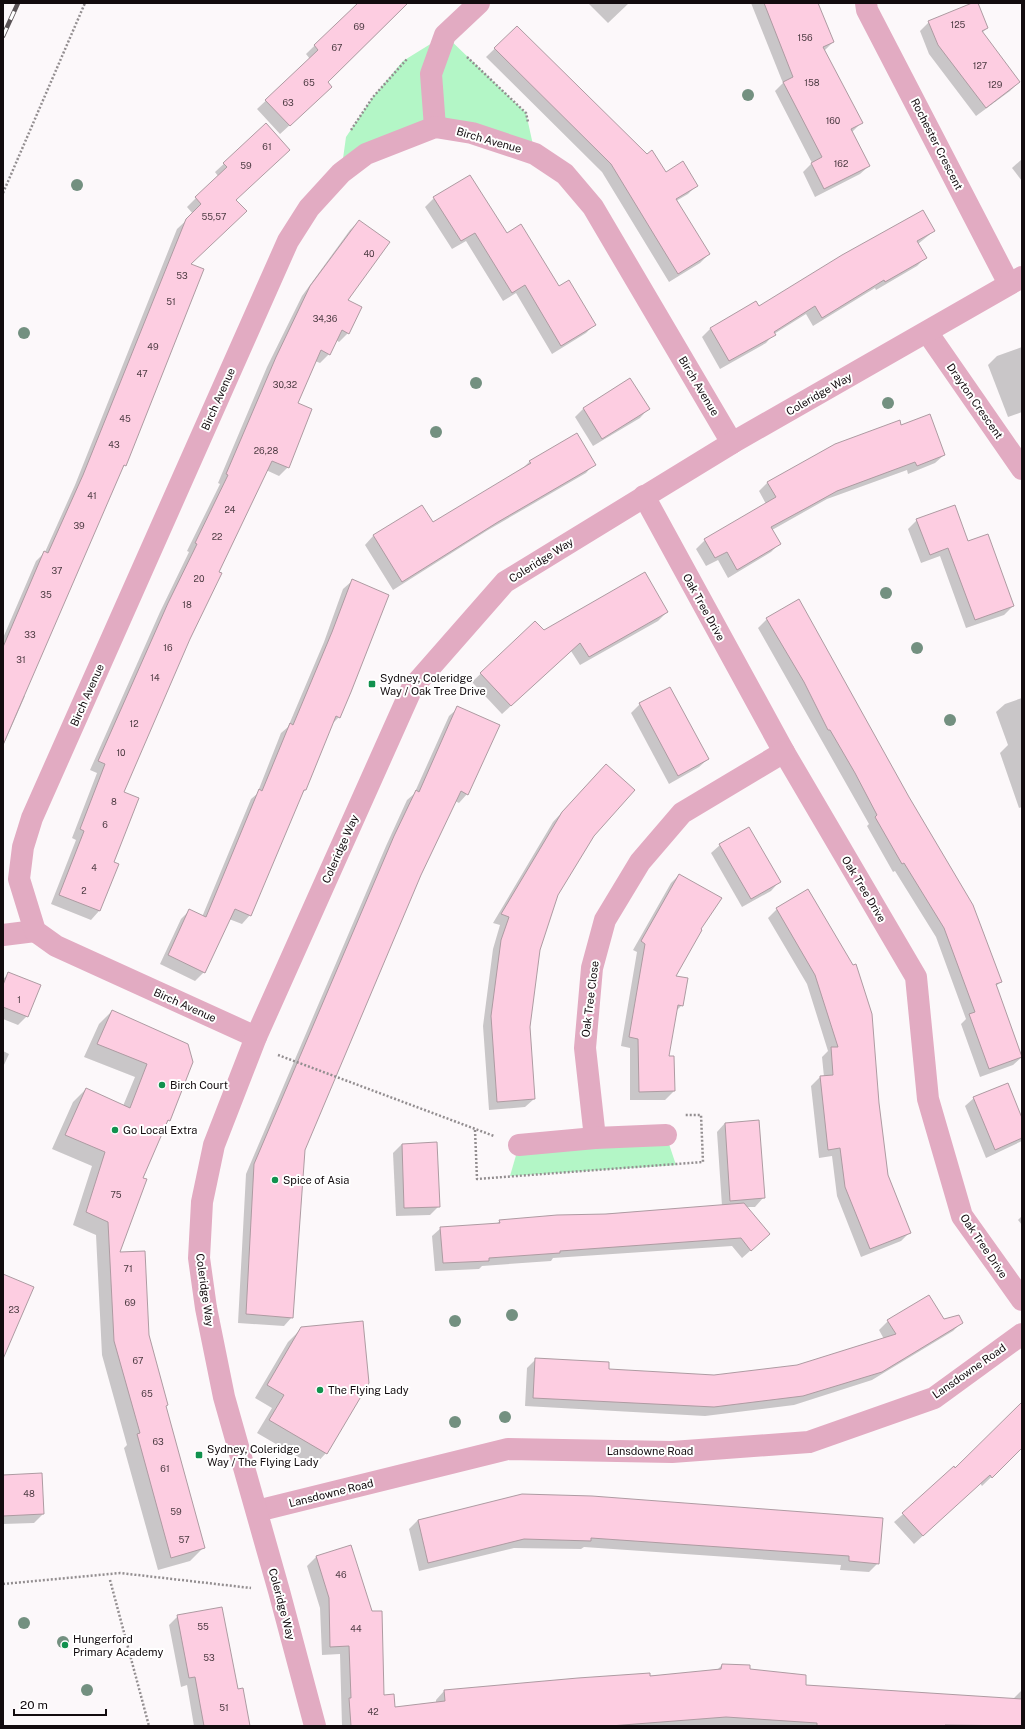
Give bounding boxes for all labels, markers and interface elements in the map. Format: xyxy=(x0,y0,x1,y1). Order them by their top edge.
house number: 125 xyxy=(951,19,966,30)
house number: 69 xyxy=(353,21,365,32)
house number: 156 xyxy=(797,32,813,43)
house number: 67 xyxy=(332,42,342,53)
house number: 127 xyxy=(973,60,987,71)
house number: 65 xyxy=(303,77,315,88)
house number: 158 xyxy=(804,77,820,88)
house number: 129 xyxy=(988,79,1003,90)
street label: Rochester Crescent xyxy=(909,96,965,192)
house number: 63 xyxy=(282,97,294,108)
house number: 160 xyxy=(826,115,841,126)
street label: Birch Avenue xyxy=(455,125,523,155)
house number: 61 xyxy=(262,141,272,152)
house number: 162 xyxy=(834,158,848,169)
house number: 59 xyxy=(240,160,252,171)
house number: 55,57 xyxy=(202,211,226,222)
house number: 40 xyxy=(363,248,375,259)
house number: 53 xyxy=(176,270,188,281)
house number: 51 xyxy=(166,296,176,307)
house number: 34,36 xyxy=(313,313,338,324)
house number: 49 xyxy=(147,341,159,352)
street label: Birch Avenue xyxy=(677,354,721,418)
street label: Drayton Crescent xyxy=(945,361,1005,441)
street label: Birch Avenue xyxy=(199,366,237,432)
house number: 47 xyxy=(136,368,148,379)
street label: Coleridge Way xyxy=(784,370,854,418)
house number: 30,32 xyxy=(273,379,297,390)
house number: 45 xyxy=(119,413,131,424)
house number: 43 xyxy=(108,439,120,450)
house number: 26,28 xyxy=(254,445,278,456)
house number: 41 xyxy=(87,490,97,501)
house number: 24 xyxy=(224,504,236,515)
house number: 39 xyxy=(73,520,85,531)
house number: 22 xyxy=(212,531,222,542)
street label: Coleridge Way xyxy=(507,535,576,585)
house number: 37 xyxy=(52,565,62,576)
street label: Oak Tree Drive xyxy=(681,571,727,643)
house number: 20 xyxy=(194,573,205,584)
house number: 35 xyxy=(40,589,52,600)
house number: 18 xyxy=(182,599,192,610)
house number: 33 xyxy=(24,629,36,640)
house number: 16 xyxy=(163,642,173,653)
house number: 31 xyxy=(16,654,26,665)
street label: Birch Avenue xyxy=(68,662,106,728)
house number: 14 xyxy=(150,672,160,683)
place label: Sydney, Coleridge Way / Oak Tree Drive xyxy=(380,672,486,697)
marker: Sydney, Coleridge Way / Oak Tree Drive xyxy=(367,679,377,689)
house number: 12 xyxy=(129,718,139,729)
house number: 10 xyxy=(116,747,126,758)
house number: 8 xyxy=(111,796,117,807)
street label: Coleridge Way xyxy=(320,813,361,885)
house number: 6 xyxy=(102,819,108,830)
street label: Oak Tree Drive xyxy=(840,854,888,924)
house number: 4 xyxy=(91,862,97,873)
house number: 2 xyxy=(81,885,87,896)
street label: Oak Tree Close xyxy=(579,960,601,1038)
street label: Birch Avenue xyxy=(152,986,218,1024)
house number: 1 xyxy=(17,994,21,1005)
place label: Birch Court xyxy=(170,1079,228,1091)
marker: Birch Court xyxy=(157,1080,167,1090)
place label: Go Local Extra xyxy=(123,1124,197,1136)
marker: Go Local Extra xyxy=(110,1125,120,1135)
place label: Spice of Asia xyxy=(283,1174,349,1186)
marker: Spice of Asia xyxy=(270,1175,280,1185)
house number: 75 xyxy=(110,1189,122,1200)
street label: Oak Tree Drive xyxy=(958,1212,1010,1280)
street label: Coleridge Way xyxy=(194,1253,216,1327)
house number: 71 xyxy=(123,1263,133,1274)
house number: 69 xyxy=(124,1297,136,1308)
house number: 23 xyxy=(8,1304,20,1315)
street label: Lansdowne Road xyxy=(930,1341,1008,1401)
house number: 67 xyxy=(133,1355,143,1366)
place label: The Flying Lady xyxy=(328,1384,409,1396)
marker: The Flying Lady xyxy=(315,1385,325,1395)
house number: 65 xyxy=(141,1388,153,1399)
house number: 63 xyxy=(152,1436,164,1447)
place label: Sydney, Coleridge Way / The Flying Lady xyxy=(207,1443,319,1468)
street label: Lansdowne Road xyxy=(607,1445,693,1457)
marker: Sydney, Coleridge Way / The Flying Lady xyxy=(194,1450,204,1460)
house number: 61 xyxy=(160,1463,170,1474)
street label: Lansdowne Road xyxy=(288,1477,374,1509)
house number: 48 xyxy=(23,1488,35,1499)
house number: 59 xyxy=(170,1506,182,1517)
house number: 57 xyxy=(178,1534,190,1545)
street label: Coleridge Way xyxy=(267,1567,297,1641)
house number: 46 xyxy=(335,1569,347,1580)
house number: 55 xyxy=(197,1621,209,1632)
house number: 44 xyxy=(350,1623,362,1634)
place label: Hungerford Primary Academy xyxy=(73,1633,163,1658)
marker: Hungerford Primary Academy xyxy=(60,1640,70,1650)
house number: 53 xyxy=(203,1652,215,1663)
scale bar xyxy=(14,1691,106,1717)
text: 20 m xyxy=(20,1698,48,1712)
house number: 51 xyxy=(219,1702,229,1713)
house number: 42 xyxy=(367,1706,379,1717)

